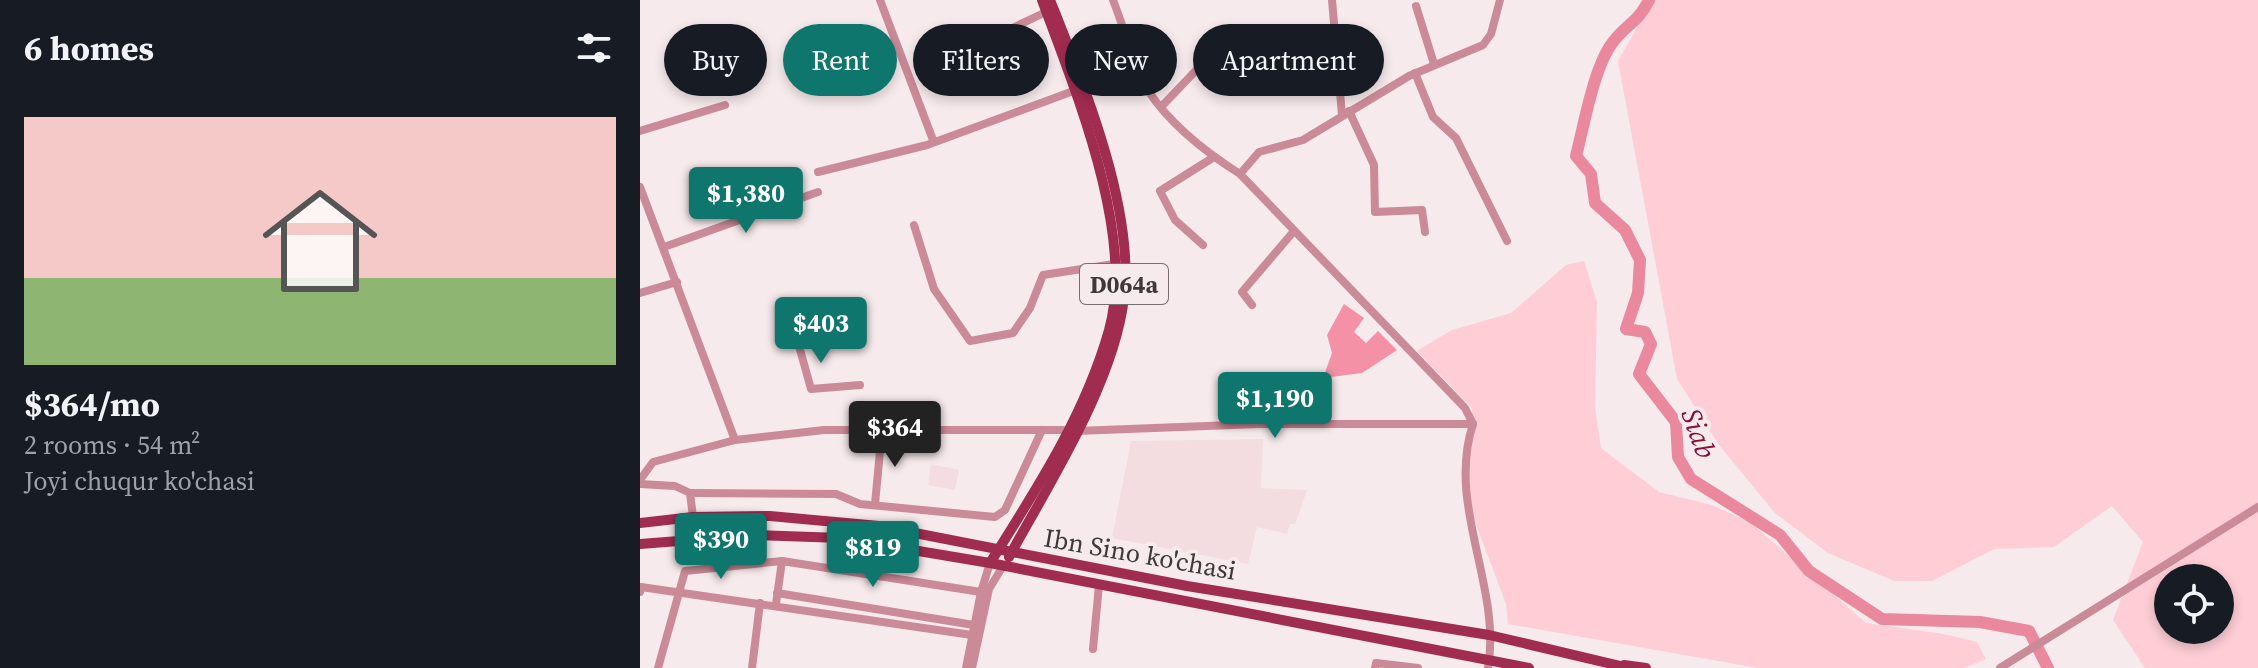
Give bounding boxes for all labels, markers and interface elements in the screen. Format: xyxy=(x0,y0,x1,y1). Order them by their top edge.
chip: Buy xyxy=(664,24,767,96)
chip: Rent xyxy=(783,24,897,96)
chip: Filters xyxy=(913,24,1049,96)
chip: New xyxy=(1065,24,1177,96)
chip: Apartment xyxy=(1193,24,1384,96)
text: 6 homes xyxy=(24,25,154,71)
icon: filters xyxy=(572,26,616,70)
pin: $1,380 xyxy=(681,167,811,235)
icon: home xyxy=(248,169,392,313)
text: $1,380 xyxy=(707,175,785,211)
road number: D064a xyxy=(1080,264,1168,304)
pin: $403 xyxy=(774,297,868,365)
text: $403 xyxy=(793,305,849,341)
pin: $1,190 xyxy=(1210,372,1340,440)
text: $1,190 xyxy=(1236,380,1314,416)
text: $364/mo xyxy=(24,381,160,427)
pin: $364 xyxy=(848,401,942,469)
water label: Siab xyxy=(1673,403,1726,463)
text: $364 xyxy=(867,409,923,445)
text: 2 rooms · 54 m² xyxy=(24,427,200,463)
text: Joyi chuqur ko'chasi xyxy=(24,463,255,499)
pin: $390 xyxy=(674,513,768,581)
street label: Ibn Sino ko'chasi xyxy=(1041,519,1239,589)
text: $390 xyxy=(693,521,749,557)
pin: $819 xyxy=(826,521,920,589)
text: $819 xyxy=(845,529,901,565)
map controls xyxy=(2154,564,2234,644)
button: locate xyxy=(2154,564,2234,644)

